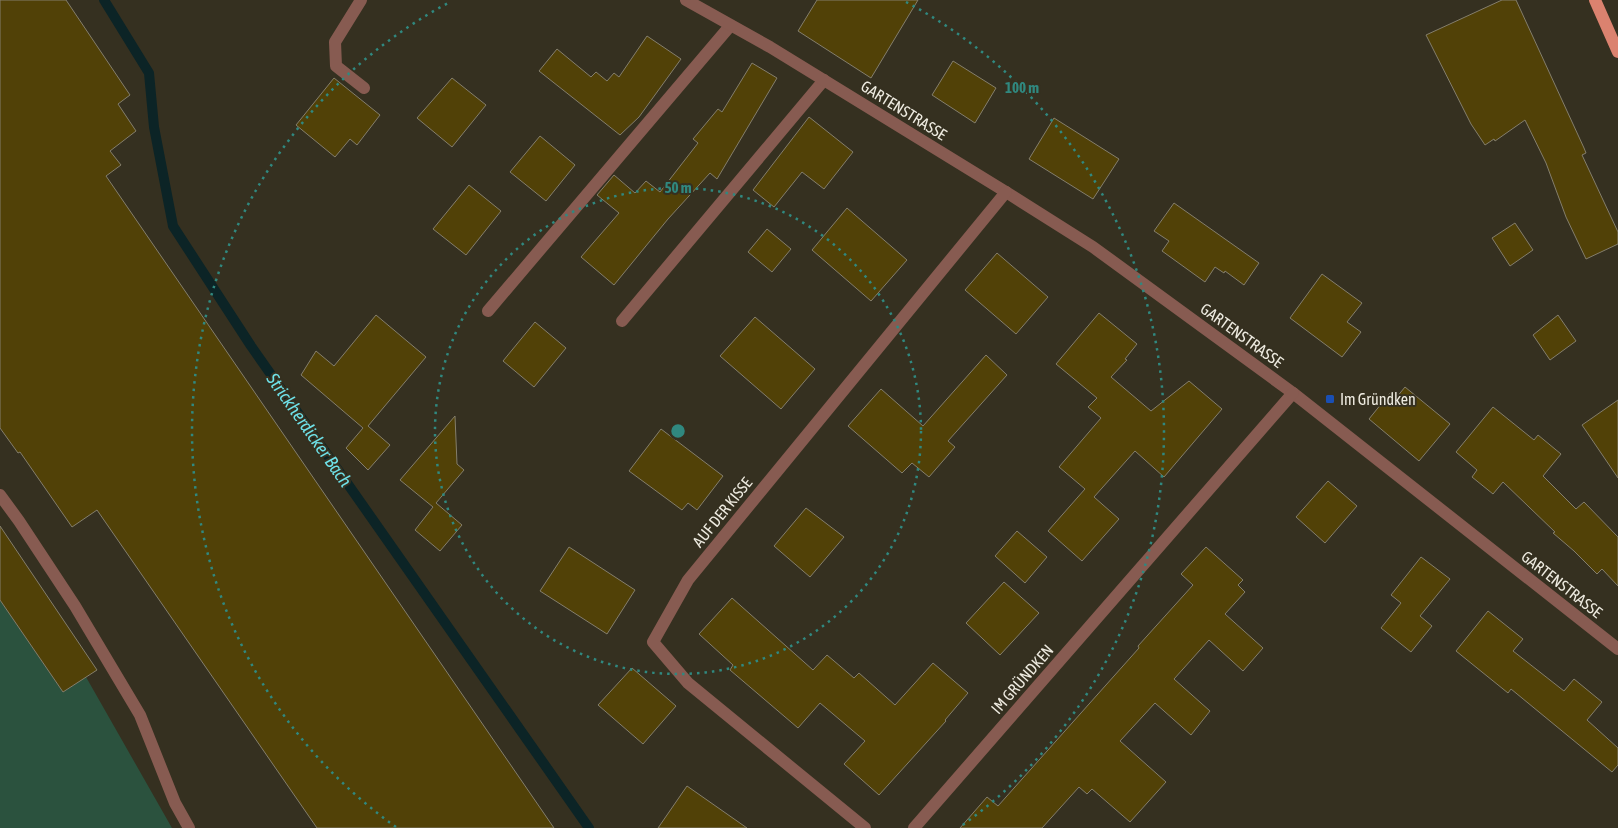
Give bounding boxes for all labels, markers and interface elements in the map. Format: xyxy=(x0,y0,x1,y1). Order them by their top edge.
street label: GARTENSTRASSE xyxy=(858,77,950,144)
text: 100 m xyxy=(1005,79,1039,96)
text: 50 m xyxy=(665,179,692,196)
street label: GARTENSTRASSE xyxy=(1197,299,1287,371)
water label: Strickherdicker Bach xyxy=(262,368,356,491)
place label: Im Gründken xyxy=(1340,390,1416,408)
marker: Im Gründken xyxy=(1324,393,1336,405)
centre of rings xyxy=(669,422,687,440)
street label: AUF DER KISSE xyxy=(689,474,756,550)
street label: GARTENSTRASSE xyxy=(1518,547,1606,621)
street label: IM GRÜNDKEN xyxy=(987,641,1057,717)

